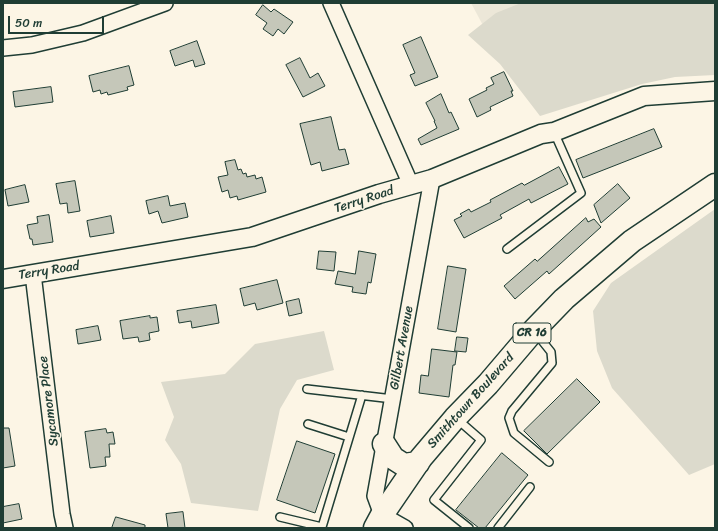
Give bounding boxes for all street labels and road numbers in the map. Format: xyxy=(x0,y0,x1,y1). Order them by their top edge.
street label: Terry Road xyxy=(332,183,396,217)
street label: Terry Road xyxy=(18,259,80,283)
street label: Gilbert Avenue xyxy=(387,305,417,391)
road number: CR 16 xyxy=(513,323,551,343)
street label: Smithtown Boulevard xyxy=(424,350,518,452)
street label: Sycamore Place xyxy=(36,355,62,447)

